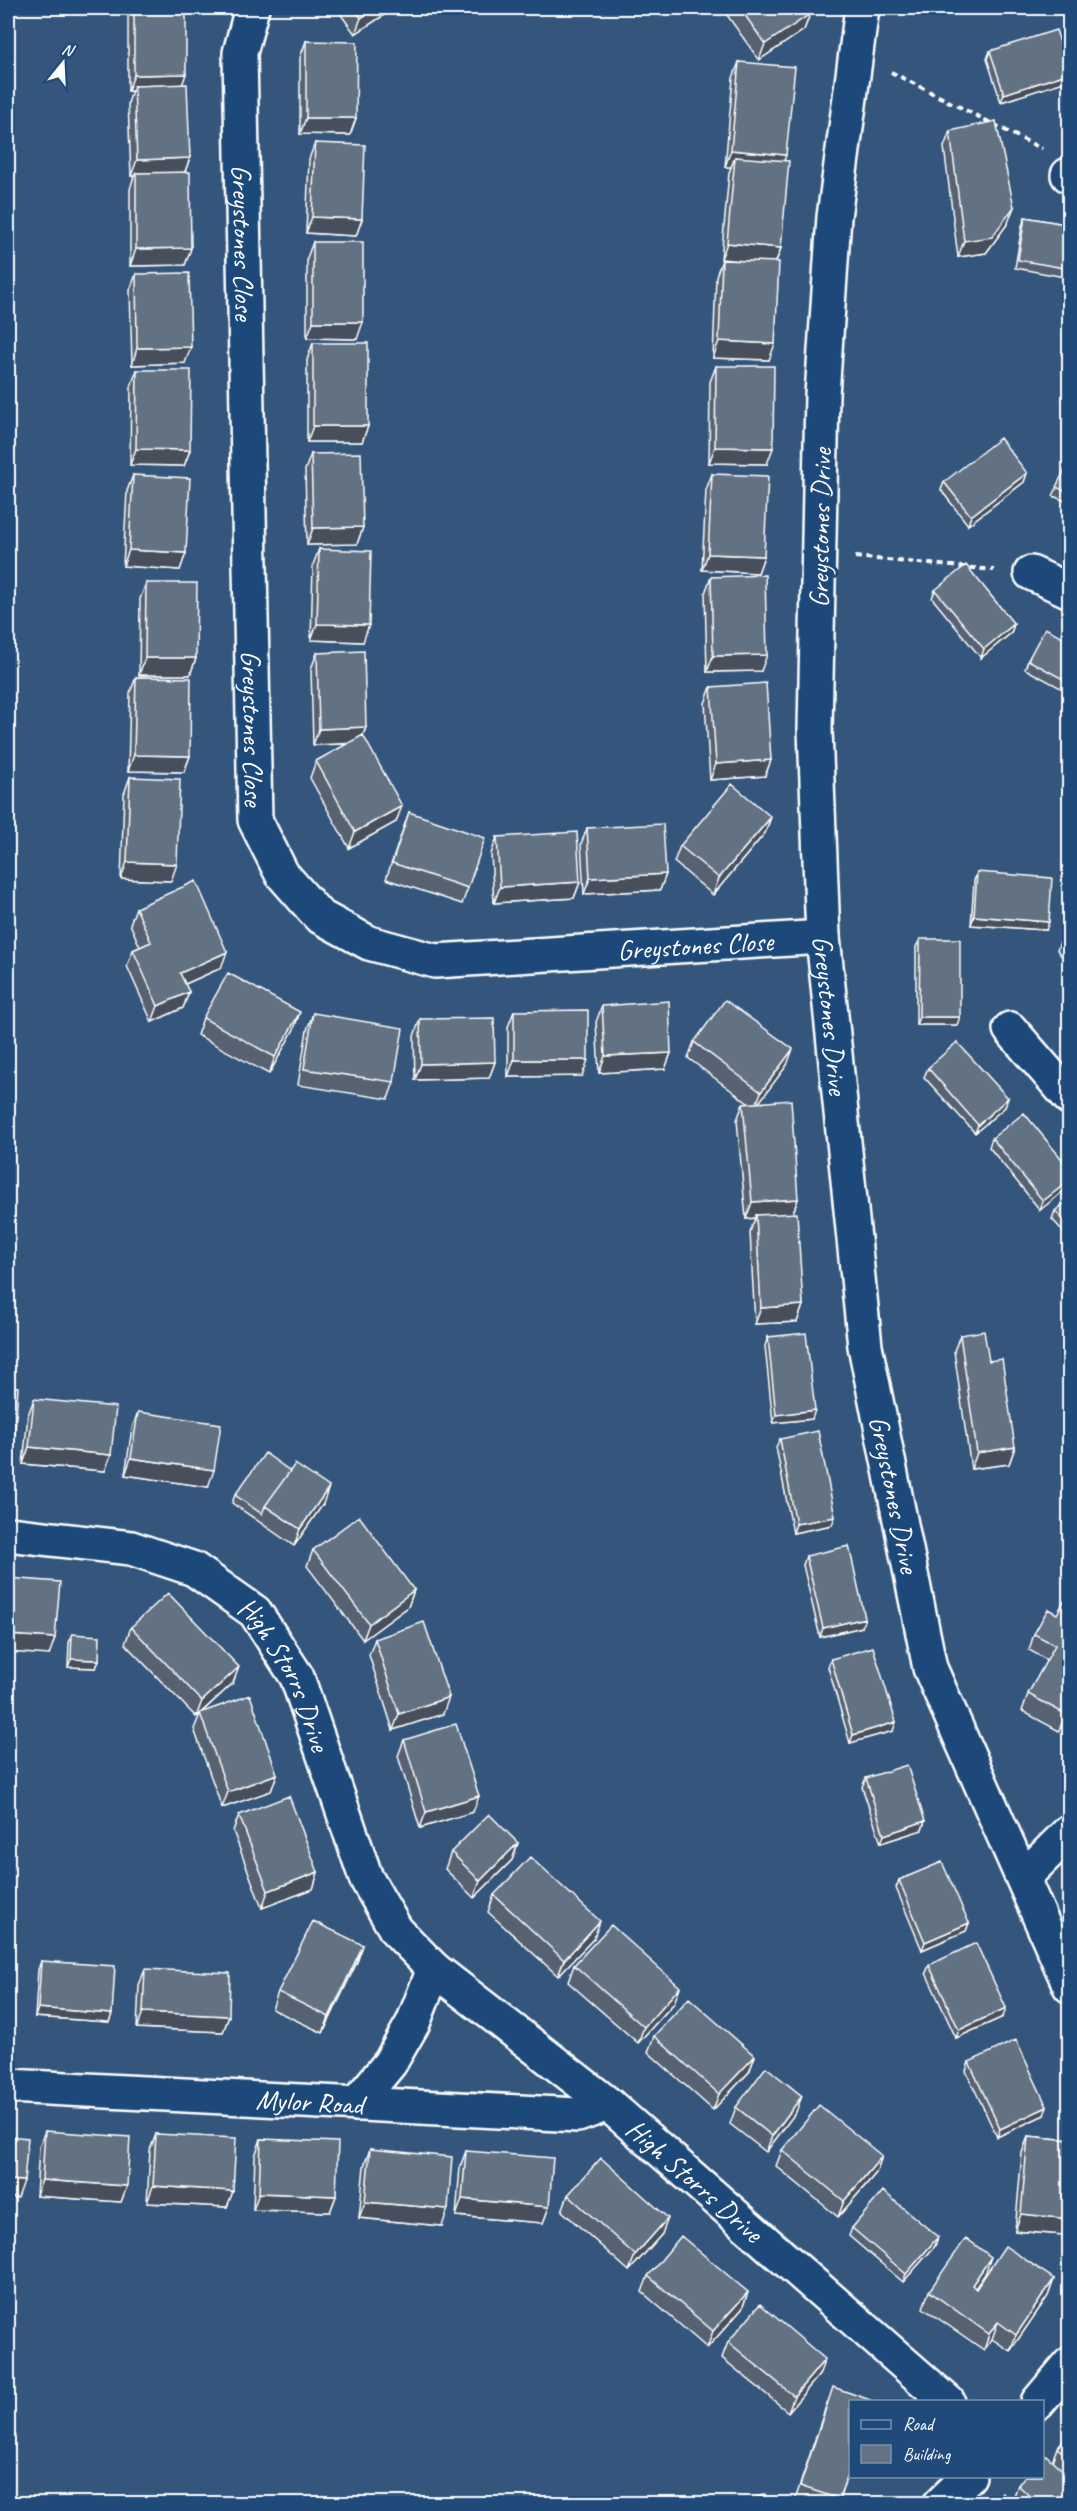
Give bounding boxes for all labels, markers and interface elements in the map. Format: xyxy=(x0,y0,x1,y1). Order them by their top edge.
north arrow xyxy=(33,33,93,93)
text: N xyxy=(60,39,78,62)
street label: Greystones Close xyxy=(225,164,263,323)
street label: Greystones Drive xyxy=(801,446,839,608)
street label: Greystones Close xyxy=(234,650,272,808)
street label: Greystones Close xyxy=(616,923,776,967)
street label: Greystones Drive xyxy=(805,934,857,1098)
street label: Greystones Drive xyxy=(862,1413,928,1578)
street label: High Storrs Drive xyxy=(232,1588,339,1757)
street label: Mylor Road xyxy=(255,2081,368,2122)
street label: High Storrs Drive xyxy=(619,2111,772,2251)
legend xyxy=(849,2400,1044,2478)
text: Road xyxy=(903,2413,936,2435)
text: Building xyxy=(903,2443,952,2465)

